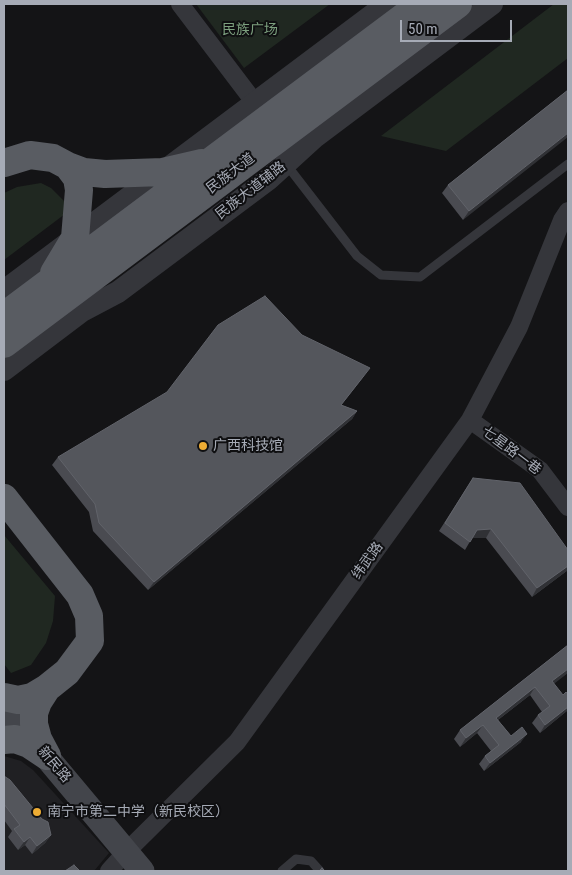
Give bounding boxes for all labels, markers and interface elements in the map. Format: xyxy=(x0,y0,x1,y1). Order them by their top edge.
scale bar xyxy=(402,10,514,42)
text: 50 m xyxy=(408,20,438,38)
park label: 民族广场 xyxy=(222,22,278,38)
street label: 民族大道 xyxy=(204,150,258,198)
street label: 民族大道辅路 xyxy=(213,159,289,223)
street label: 七星路一巷 xyxy=(478,423,544,479)
place label: 广西科技馆 xyxy=(213,438,283,454)
marker: 广西科技馆 xyxy=(197,440,209,452)
street label: 纬武路 xyxy=(349,539,387,583)
street label: 新民路 xyxy=(34,744,74,786)
place label: 南宁市第二中学（新民校区） xyxy=(47,804,229,820)
marker: 南宁市第二中学（新民校区） xyxy=(31,806,43,818)

